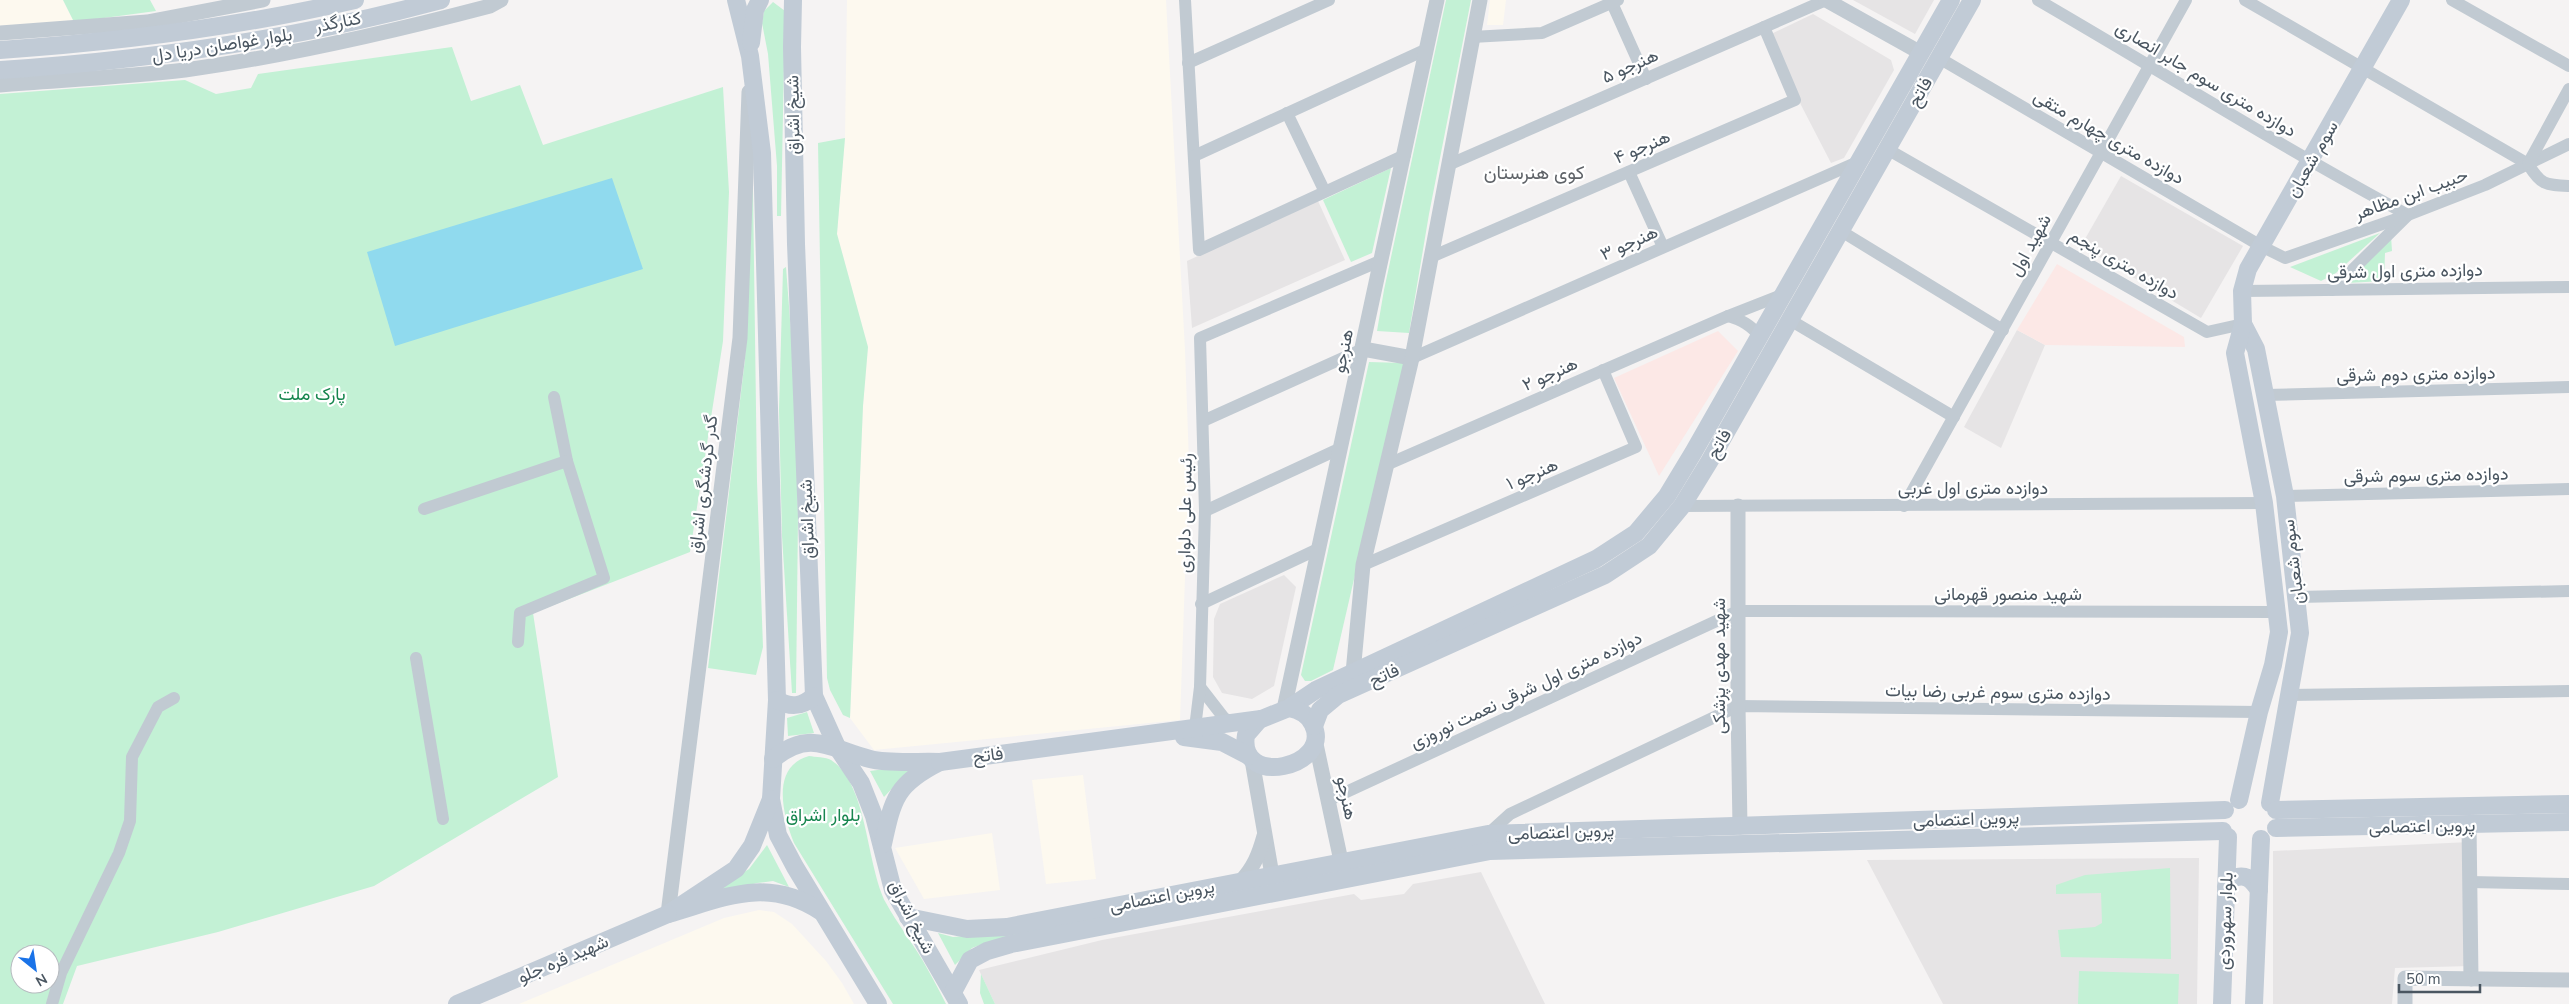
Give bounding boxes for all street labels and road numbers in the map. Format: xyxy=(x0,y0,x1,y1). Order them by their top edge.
street label: کنارگذر xyxy=(312,6,363,38)
street label: دوازده متری سوم جابر انصاری xyxy=(2111,15,2301,143)
street label: بلوار غواصان دریا دل xyxy=(150,22,294,68)
street label: هنرجو ۵ xyxy=(1598,43,1662,89)
street label: فاتح xyxy=(1902,73,1938,111)
street label: شیخ اشراق xyxy=(780,75,806,155)
street label: دوازده متری چهارم متقی xyxy=(2029,84,2189,190)
street label: سوم شعبان xyxy=(2280,116,2344,202)
street label: هنرجو ۴ xyxy=(1610,124,1674,170)
street label: حبیب ابن مظاهر xyxy=(2350,162,2471,226)
street label: شهید اول xyxy=(2003,210,2057,280)
street label: هنرجو ۳ xyxy=(1596,220,1662,266)
street label: دوازده متری پنجم xyxy=(2065,223,2183,305)
street label: دوازده متری اول شرقی xyxy=(2327,258,2483,284)
street label: هنرجو xyxy=(1327,327,1359,375)
street label: هنرجو ۲ xyxy=(1519,351,1581,397)
street label: دوازده متری دوم شرقی xyxy=(2336,361,2496,387)
street label: گدر گردشگری اشراق xyxy=(683,414,723,554)
street label: فاتح xyxy=(1701,425,1737,463)
street label: هنرجو ۱ xyxy=(1502,452,1562,496)
street label: رئیس علی دلواری xyxy=(1172,453,1198,573)
street label: دوازده متری سوم شرقی xyxy=(2343,462,2509,488)
street label: دوازده متری اول غربی xyxy=(1898,476,2048,500)
street label: شیخ اشراق xyxy=(794,479,820,559)
street label: سوم شعبان xyxy=(2276,518,2310,606)
street label: شهید منصور قهرمانی xyxy=(1934,582,2082,606)
street label: شهید مهدی پزشکی xyxy=(1707,598,1731,734)
street label: دوازده متری اول شرقی نعمت نوروزی xyxy=(1406,626,1646,754)
street label: فاتح xyxy=(1365,658,1403,692)
street label: دوازده متری سوم غربی رضا بیات xyxy=(1885,678,2111,706)
street label: فاتح xyxy=(971,741,1005,769)
street label: هنرجو xyxy=(1331,774,1363,822)
street label: پروین اعتصامی xyxy=(1912,805,2020,833)
street label: پروین اعتصامی xyxy=(2369,813,2475,839)
street label: پروین اعتصامی xyxy=(1507,818,1615,846)
street label: بلوار سهروردی xyxy=(2211,872,2239,970)
street label: پروین اعتصامی xyxy=(1107,874,1217,918)
street label: شیخ اشراق xyxy=(883,876,941,958)
street label: شهید قره جلو xyxy=(514,929,612,989)

